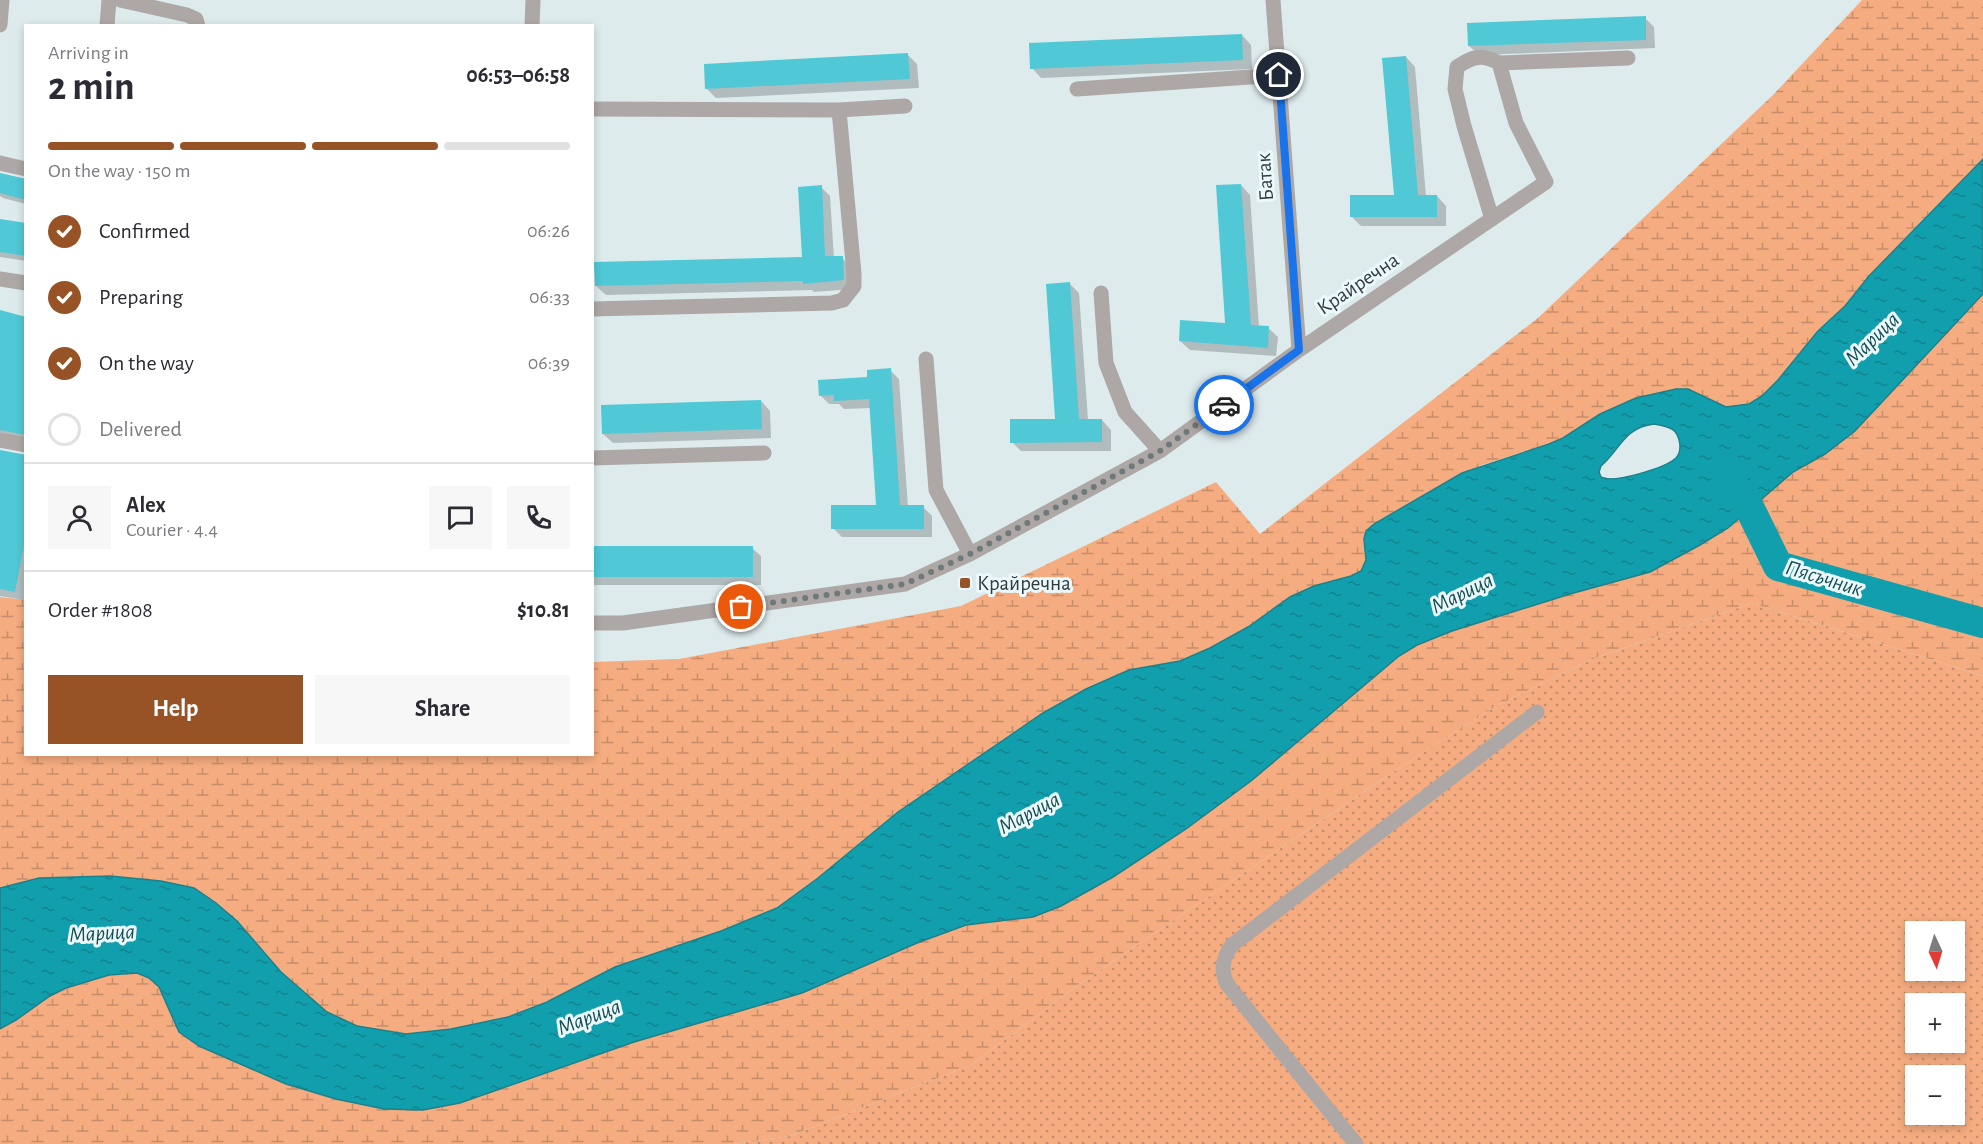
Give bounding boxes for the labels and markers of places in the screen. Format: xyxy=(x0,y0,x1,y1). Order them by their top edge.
pin xyxy=(1253,49,1304,100)
place label: Крайречна xyxy=(977,573,1071,594)
marker: Крайречна xyxy=(958,576,972,590)
pin xyxy=(715,581,766,632)

